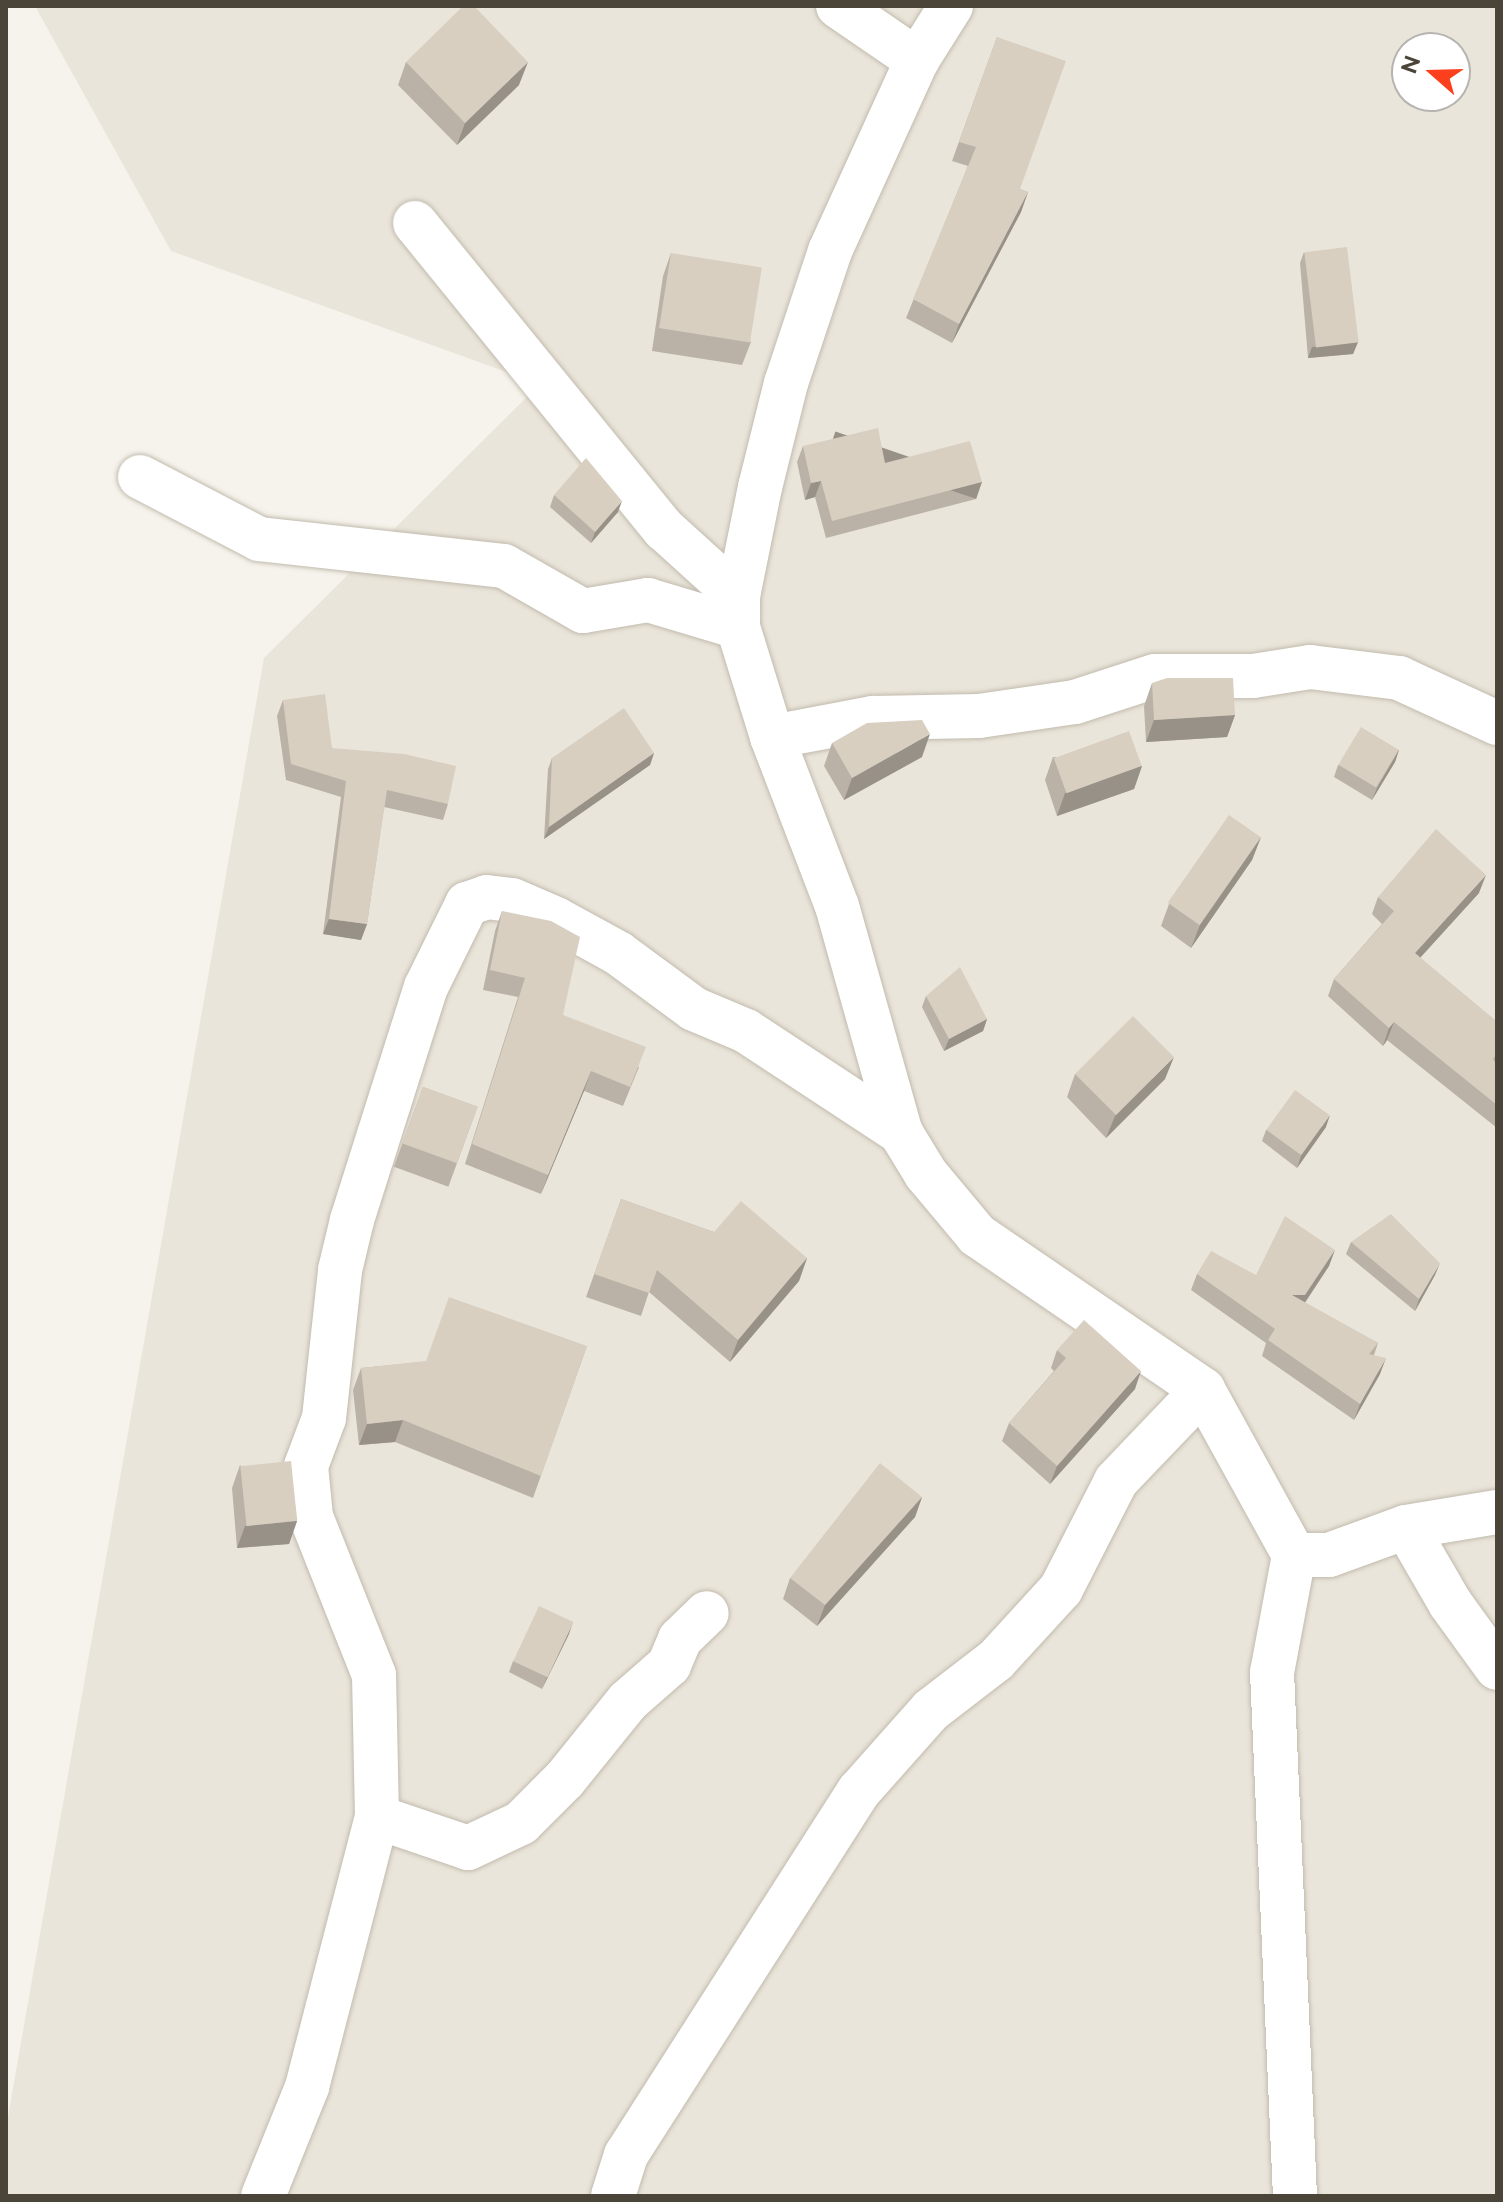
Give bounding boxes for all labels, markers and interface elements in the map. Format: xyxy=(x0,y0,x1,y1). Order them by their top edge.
north arrow xyxy=(1391,32,1471,112)
text: N xyxy=(1395,52,1425,77)

